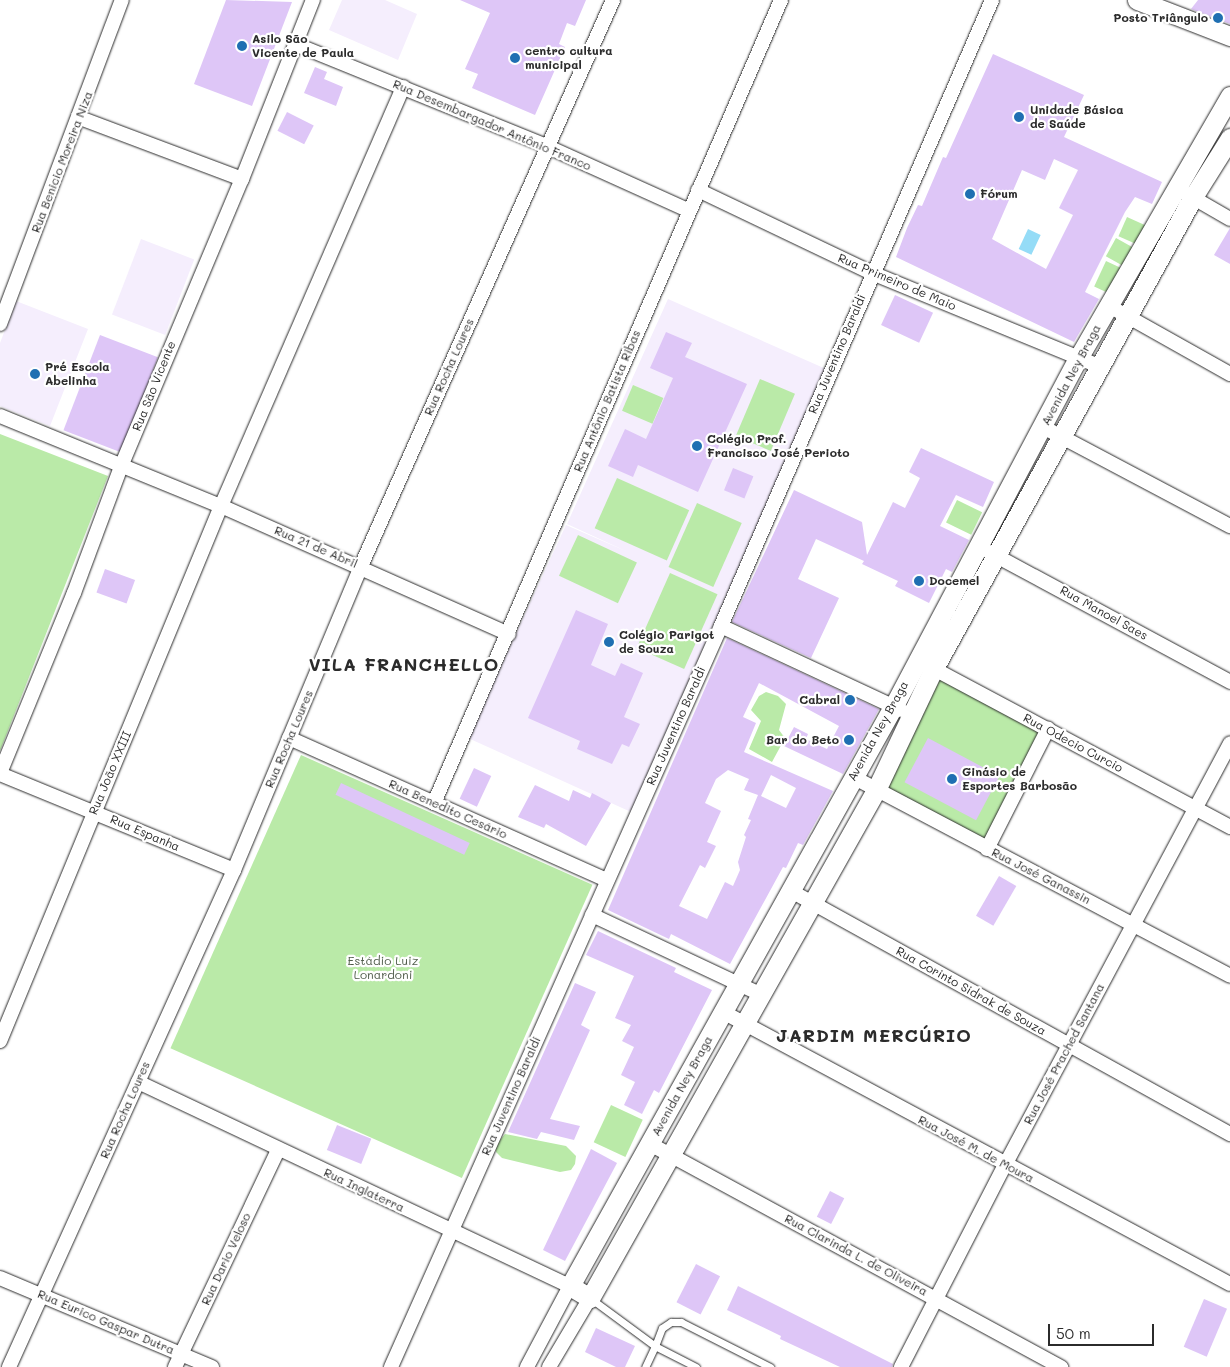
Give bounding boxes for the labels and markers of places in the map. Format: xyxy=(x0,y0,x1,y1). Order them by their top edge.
place label: Posto Triângulo xyxy=(1113,11,1208,25)
marker: Posto Triângulo xyxy=(1212,12,1224,24)
place label: Asilo São Vicente de Paula xyxy=(252,32,354,60)
marker: Asilo São Vicente de Paula xyxy=(236,40,248,52)
place label: centro cultura municipal xyxy=(525,44,613,72)
marker: centro cultura municipal xyxy=(509,52,521,64)
place label: Unidade Básica de Saúde xyxy=(1030,103,1124,131)
marker: Unidade Básica de Saúde xyxy=(1012,110,1026,124)
place label: Fórum xyxy=(980,187,1018,201)
marker: Fórum xyxy=(964,188,976,200)
place label: Pré Escola Abelinha xyxy=(45,360,110,388)
marker: Pré Escola Abelinha xyxy=(29,368,41,380)
place label: Colégio Prof. Francisco José Perioto xyxy=(707,432,850,460)
marker: Colégio Prof. Francisco José Perioto xyxy=(691,440,703,452)
place label: Docemel xyxy=(929,574,979,588)
marker: Docemel xyxy=(913,575,925,587)
place label: Colégio Parigot de Souza xyxy=(619,628,714,656)
marker: Colégio Parigot de Souza xyxy=(603,636,615,648)
place label: Cabral xyxy=(799,693,840,707)
marker: Cabral xyxy=(844,694,856,706)
place label: Bar do Beto xyxy=(766,733,839,747)
marker: Bar do Beto xyxy=(843,734,855,746)
place label: Ginásio de Esportes Barbosão xyxy=(962,765,1077,793)
marker: Ginásio de Esportes Barbosão xyxy=(946,773,958,785)

